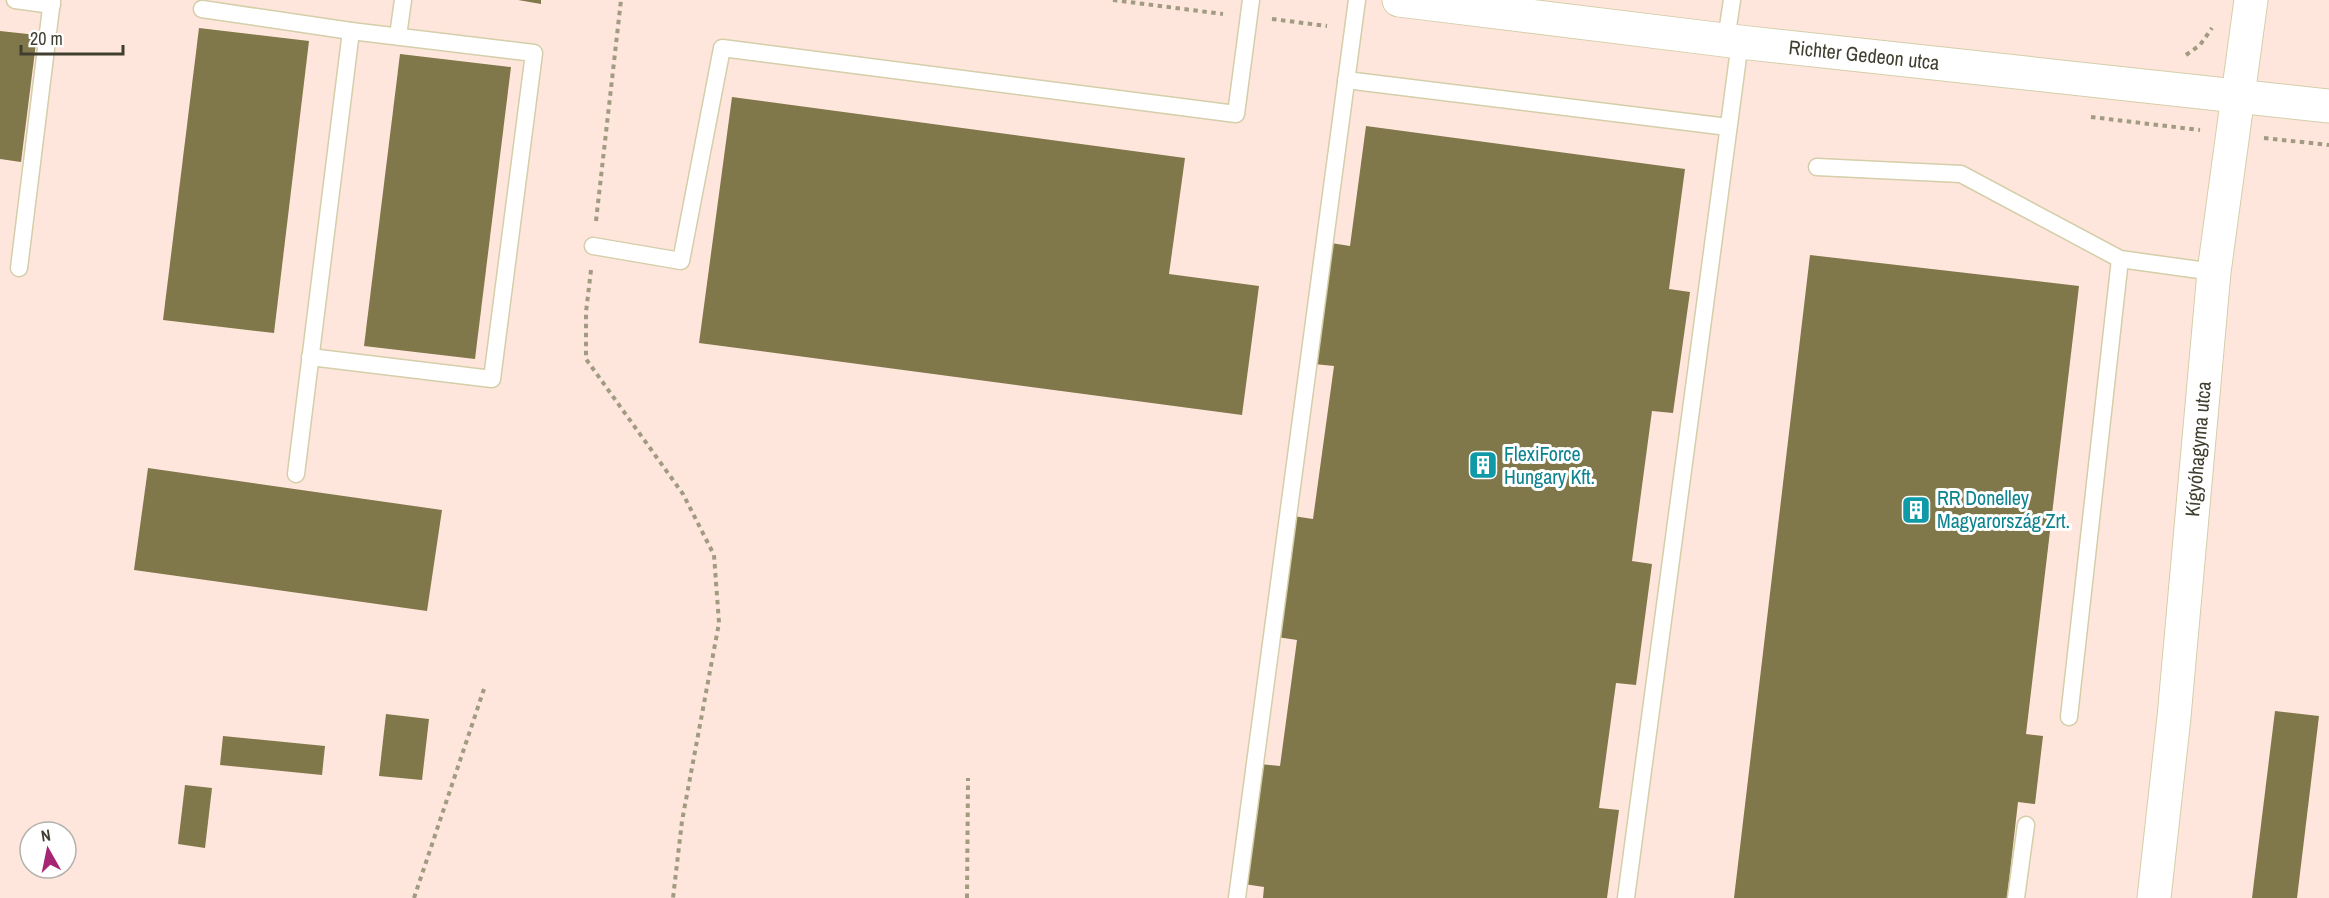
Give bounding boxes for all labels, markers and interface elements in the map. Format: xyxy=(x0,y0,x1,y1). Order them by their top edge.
scale bar xyxy=(21,18,123,56)
text: 20 m xyxy=(30,26,63,51)
street label: Richter Gedeon utca xyxy=(1787,33,1941,76)
street label: Kígyóhagyma utca xyxy=(2178,380,2217,518)
place label: FlexiForce Hungary Kft. xyxy=(1504,440,1595,490)
building icon: FlexiForce Hungary Kft. xyxy=(1467,449,1499,481)
place label: RR Donelley Magyarország Zrt. xyxy=(1937,484,2070,534)
building icon: RR Donelley Magyarország Zrt. xyxy=(1900,494,1932,526)
north arrow xyxy=(18,820,78,880)
text: N xyxy=(39,824,52,847)

